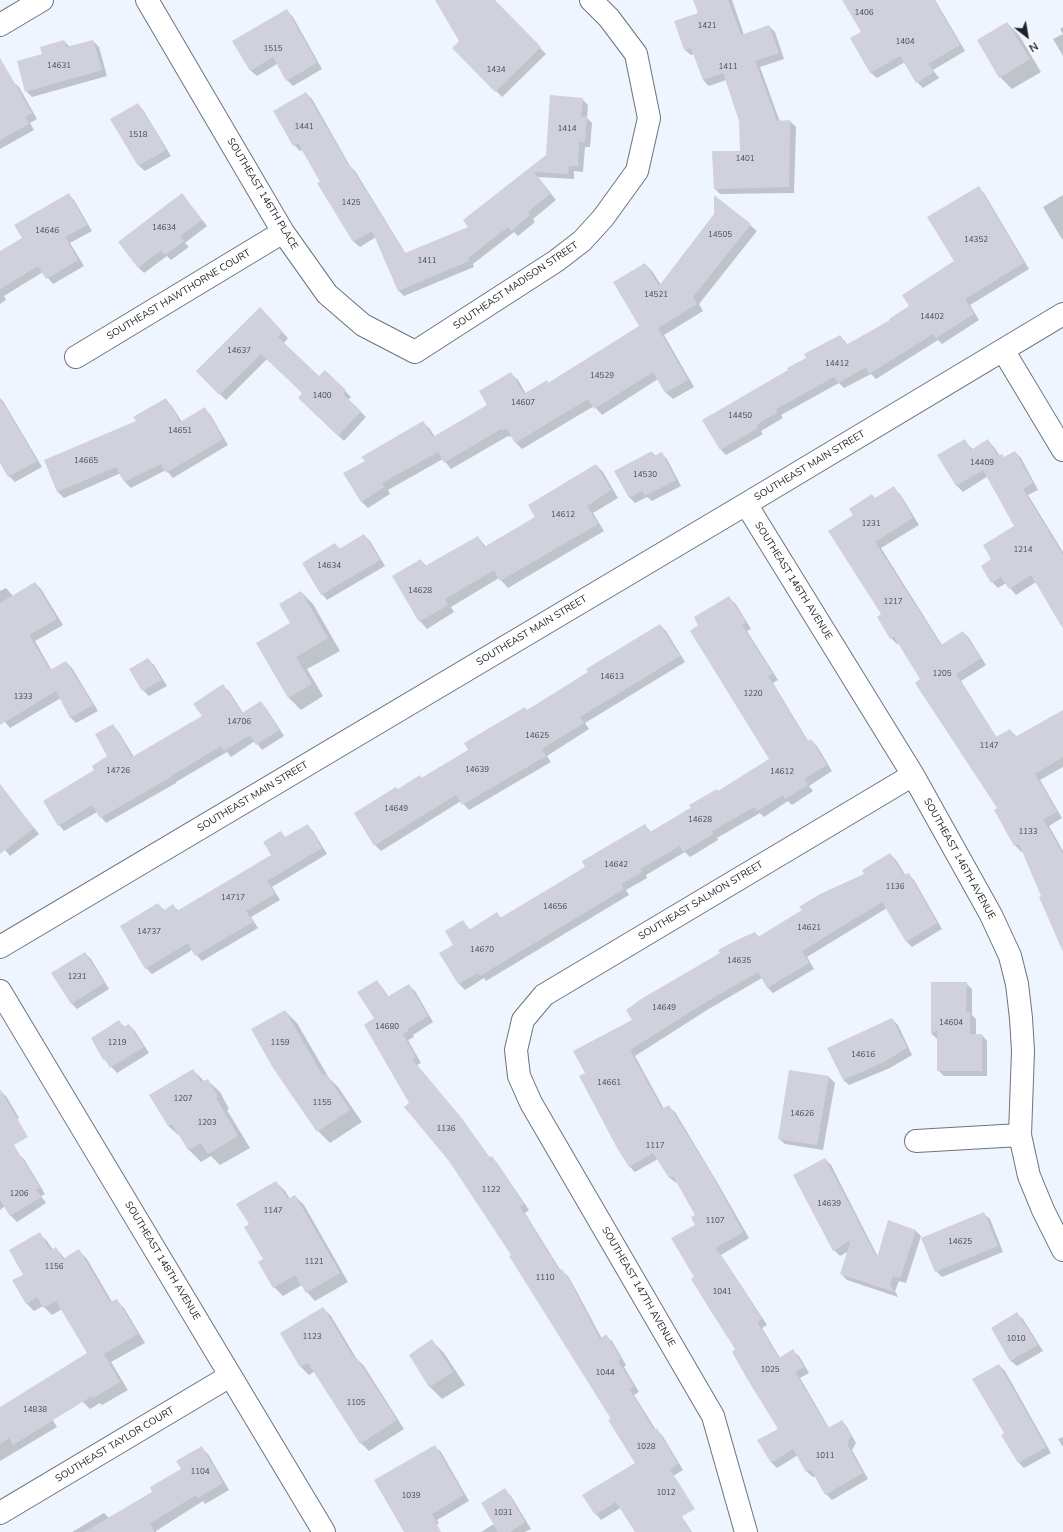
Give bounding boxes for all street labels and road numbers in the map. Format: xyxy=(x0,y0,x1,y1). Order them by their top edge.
street label: SOUTHEAST 146TH PLACE xyxy=(224,136,300,252)
street label: SOUTHEAST MADISON STREET xyxy=(451,240,581,332)
street label: SOUTHEAST HAWTHORNE COURT xyxy=(105,247,253,343)
street label: SOUTHEAST MAIN STREET xyxy=(753,428,867,504)
street label: SOUTHEAST 146TH AVENUE xyxy=(752,520,834,642)
street label: SOUTHEAST MAIN STREET xyxy=(475,593,589,669)
street label: SOUTHEAST MAIN STREET xyxy=(196,759,310,835)
street label: SOUTHEAST 146TH AVENUE xyxy=(921,796,997,922)
street label: SOUTHEAST SALMON STREET xyxy=(636,859,766,943)
street label: SOUTHEAST 148TH AVENUE xyxy=(122,1199,202,1323)
street label: SOUTHEAST 147TH AVENUE xyxy=(599,1225,677,1349)
street label: SOUTHEAST TAYLOR COURT xyxy=(54,1405,176,1485)

